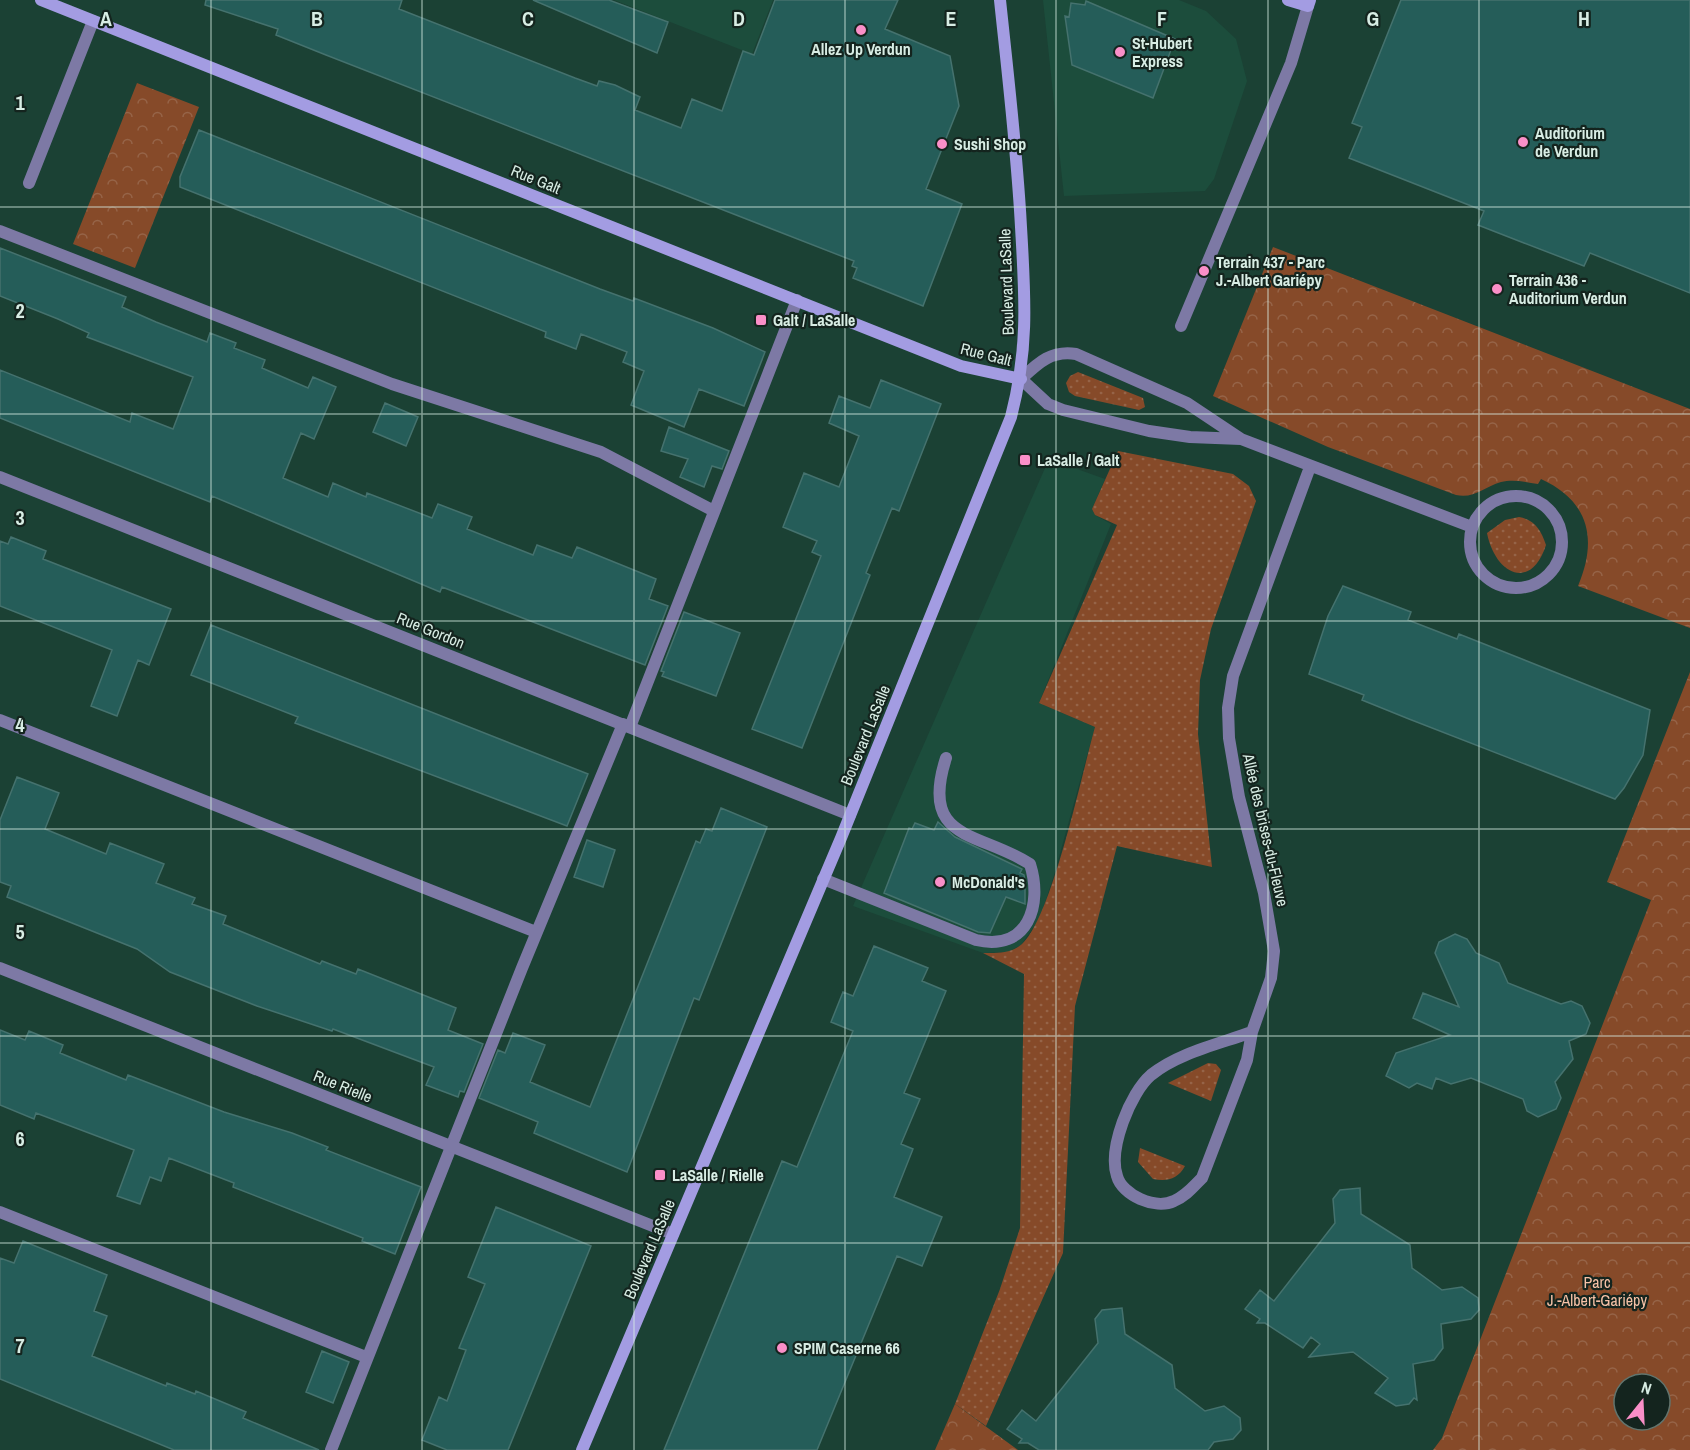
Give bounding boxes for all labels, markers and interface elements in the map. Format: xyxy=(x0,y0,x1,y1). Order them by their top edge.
text: A xyxy=(100,5,112,32)
text: B xyxy=(311,5,323,32)
text: C xyxy=(522,5,534,32)
text: D xyxy=(733,5,745,32)
text: E xyxy=(946,5,957,32)
text: F xyxy=(1157,5,1167,32)
text: G xyxy=(1367,5,1379,32)
text: H xyxy=(1578,5,1590,32)
marker: Allez Up Verdun xyxy=(854,23,868,37)
place label: St-Hubert Express xyxy=(1132,32,1192,72)
place label: Allez Up Verdun xyxy=(811,38,911,60)
marker: St-Hubert Express xyxy=(1113,45,1127,59)
text: 1 xyxy=(15,89,25,116)
place label: Auditorium de Verdun xyxy=(1535,122,1605,162)
place label: Sushi Shop xyxy=(954,133,1026,155)
marker: Auditorium de Verdun xyxy=(1516,135,1530,149)
marker: Sushi Shop xyxy=(935,137,949,151)
street label: Rue Galt xyxy=(508,159,564,199)
street label: Boulevard LaSalle xyxy=(993,228,1019,336)
place label: Terrain 437 - Parc J.-Albert Gariépy xyxy=(1216,251,1325,291)
marker: Terrain 437 - Parc J.-Albert Gariépy xyxy=(1197,264,1211,278)
place label: Terrain 436 - Auditorium Verdun xyxy=(1509,269,1627,309)
marker: Terrain 436 - Auditorium Verdun xyxy=(1490,282,1504,296)
text: 2 xyxy=(15,297,25,324)
place label: Galt / LaSalle xyxy=(773,309,855,331)
marker: Galt / LaSalle xyxy=(754,313,768,327)
street label: Rue Galt xyxy=(958,337,1014,371)
place label: LaSalle / Galt xyxy=(1037,449,1120,471)
marker: LaSalle / Galt xyxy=(1018,453,1032,467)
text: 3 xyxy=(15,504,25,531)
street label: Rue Gordon xyxy=(394,606,468,654)
street label: Boulevard LaSalle xyxy=(835,682,895,788)
text: 4 xyxy=(15,711,25,738)
street label: Allée des brises-du-Fleuve xyxy=(1238,751,1294,909)
place label: McDonald's xyxy=(952,871,1025,893)
marker: McDonald's xyxy=(933,875,947,889)
text: 5 xyxy=(15,918,25,945)
street label: Rue Rielle xyxy=(310,1064,376,1108)
text: 6 xyxy=(15,1125,25,1152)
place label: LaSalle / Rielle xyxy=(672,1164,764,1186)
marker: LaSalle / Rielle xyxy=(653,1168,667,1182)
street label: Boulevard LaSalle xyxy=(618,1196,680,1302)
park label: Parc J.-Albert-Gariépy xyxy=(1547,1271,1647,1311)
text: 7 xyxy=(15,1332,25,1359)
place label: SPIM Caserne 66 xyxy=(794,1337,900,1359)
marker: SPIM Caserne 66 xyxy=(775,1341,789,1355)
north arrow xyxy=(1612,1372,1672,1432)
text: N xyxy=(1639,1376,1655,1400)

